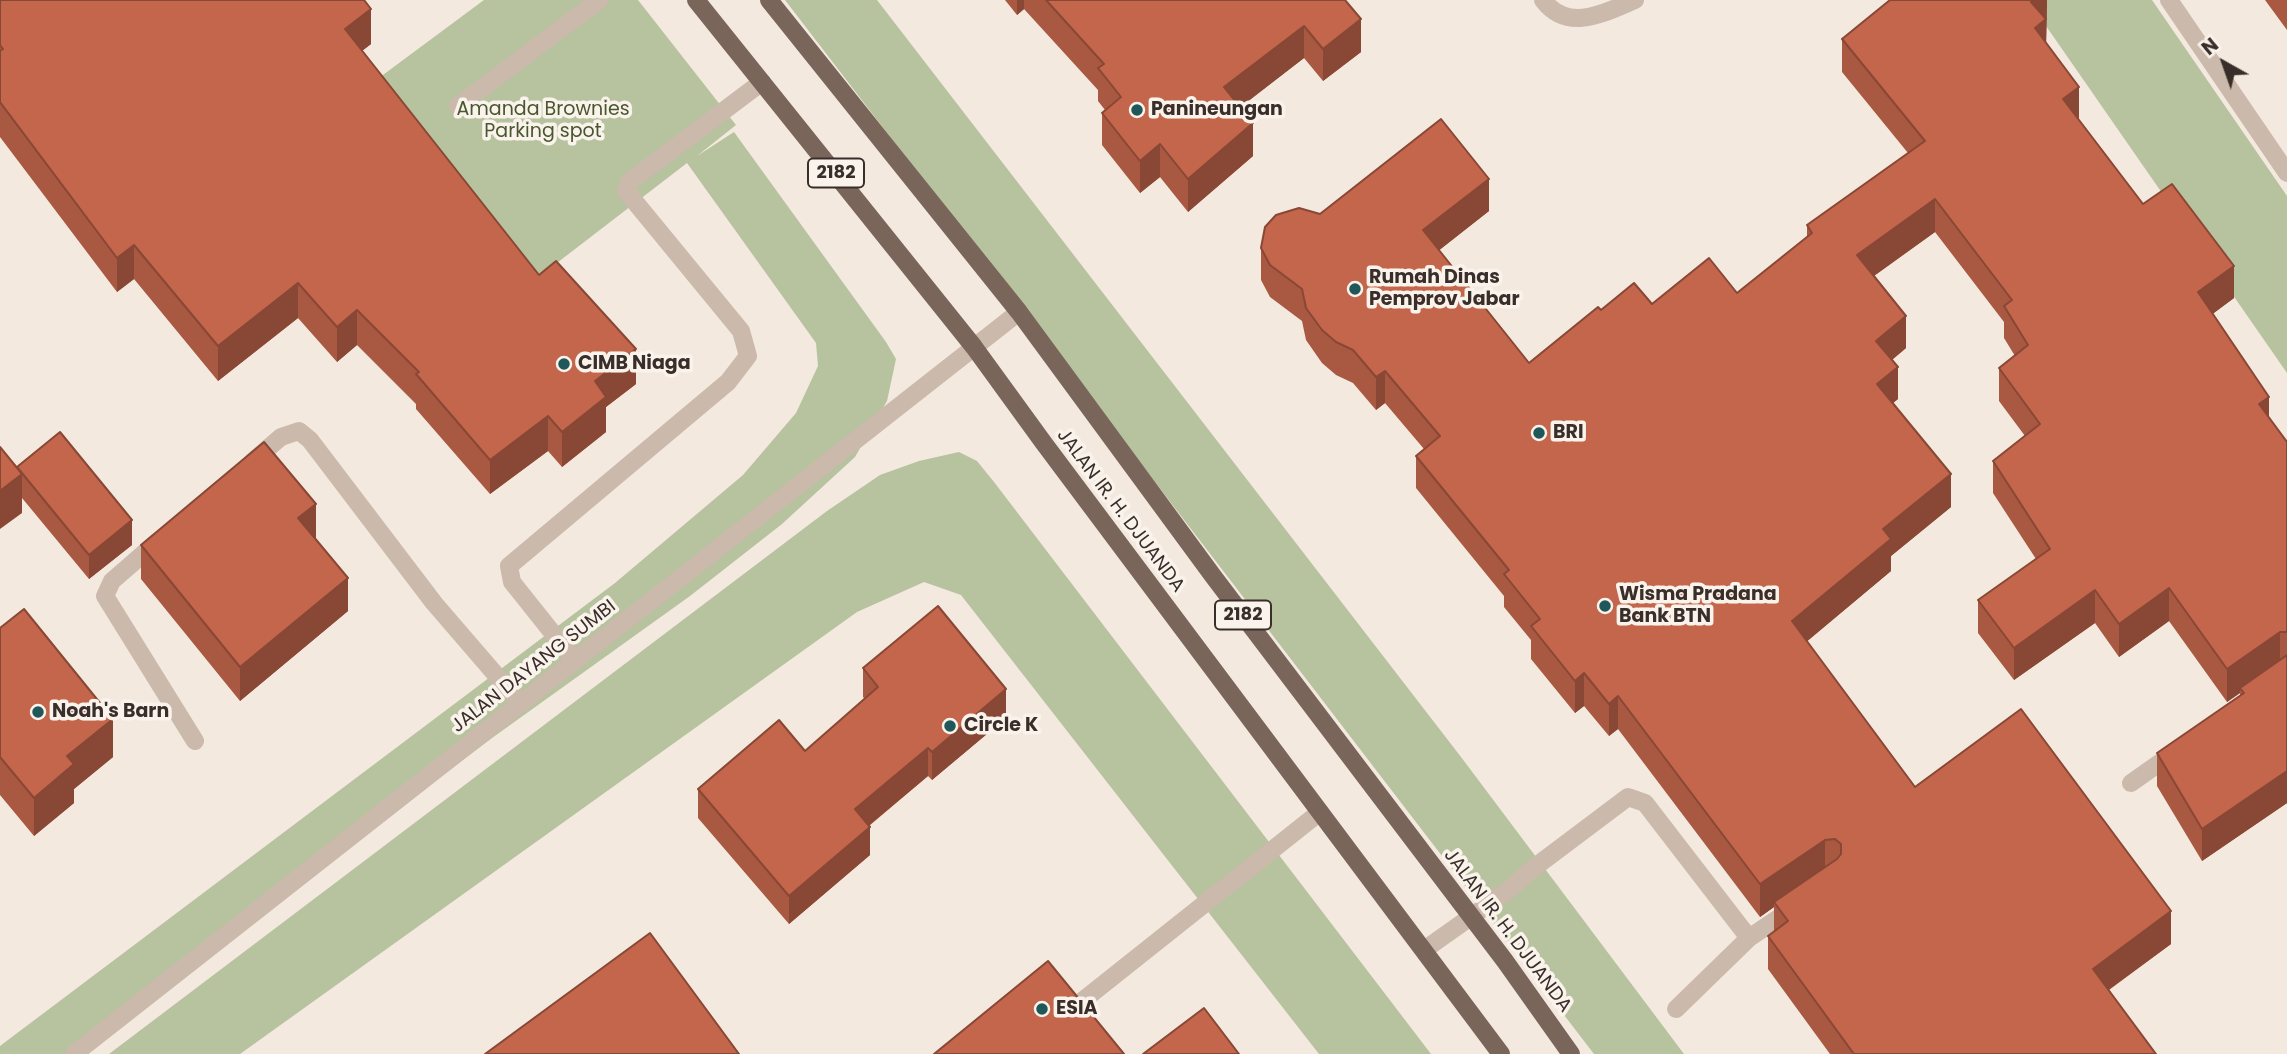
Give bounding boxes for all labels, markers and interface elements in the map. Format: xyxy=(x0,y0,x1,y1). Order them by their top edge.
north arrow xyxy=(2189,28,2259,98)
text: N xyxy=(2196,32,2224,61)
park label: Amanda Brownies Parking spot xyxy=(456,99,630,143)
place label: Panineungan xyxy=(1151,99,1283,121)
marker: Panineungan xyxy=(1129,102,1145,118)
road number: 2182 xyxy=(808,158,864,188)
place label: Rumah Dinas Pemprov Jabar xyxy=(1369,267,1520,311)
marker: Rumah Dinas Pemprov Jabar xyxy=(1347,281,1363,297)
place label: CIMB Niaga xyxy=(578,353,691,375)
marker: CIMB Niaga xyxy=(556,356,572,372)
place label: BRI xyxy=(1553,422,1584,444)
street label: JALAN IR. H. DJUANDA xyxy=(1051,425,1189,597)
marker: BRI xyxy=(1531,425,1547,441)
place label: Wisma Pradana Bank BTN xyxy=(1619,584,1777,628)
street label: JALAN DAYANG SUMBI xyxy=(447,596,621,738)
marker: Wisma Pradana Bank BTN xyxy=(1597,598,1613,614)
road number: 2182 xyxy=(1215,600,1271,630)
place label: Noah's Barn xyxy=(52,701,169,723)
marker: Noah's Barn xyxy=(30,704,46,720)
place label: Circle K xyxy=(964,715,1038,737)
marker: Circle K xyxy=(942,718,958,734)
street label: JALAN IR. H. DJUANDA xyxy=(1438,845,1576,1017)
place label: ESIA xyxy=(1056,998,1098,1020)
marker: ESIA xyxy=(1034,1001,1050,1017)

